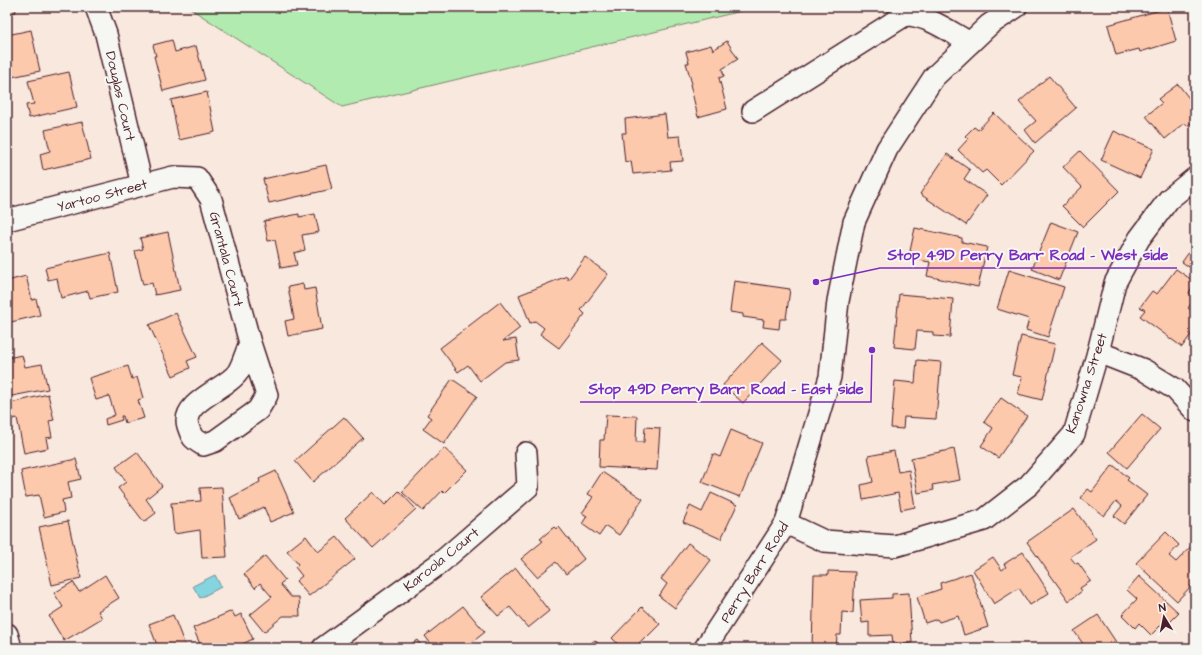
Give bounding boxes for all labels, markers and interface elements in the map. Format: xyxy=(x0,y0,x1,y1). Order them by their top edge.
street label: Douglas Court xyxy=(100,49,140,143)
street label: Yartoo Street xyxy=(55,174,150,218)
street label: Grantala Court xyxy=(204,210,248,309)
callout: Stop 49D Perry Barr Road - West side xyxy=(880,241,1177,268)
text: Stop 49D Perry Barr Road - West side xyxy=(887,245,1168,267)
street label: Kanowna Street xyxy=(1061,330,1113,436)
callout: Stop 49D Perry Barr Road - East side xyxy=(580,375,871,402)
text: Stop 49D Perry Barr Road - East side xyxy=(587,379,864,401)
street label: Perry Barr Road xyxy=(716,518,794,627)
street label: Karoola Court xyxy=(399,523,484,597)
north arrow xyxy=(1144,597,1184,637)
text: N xyxy=(1158,600,1167,616)

